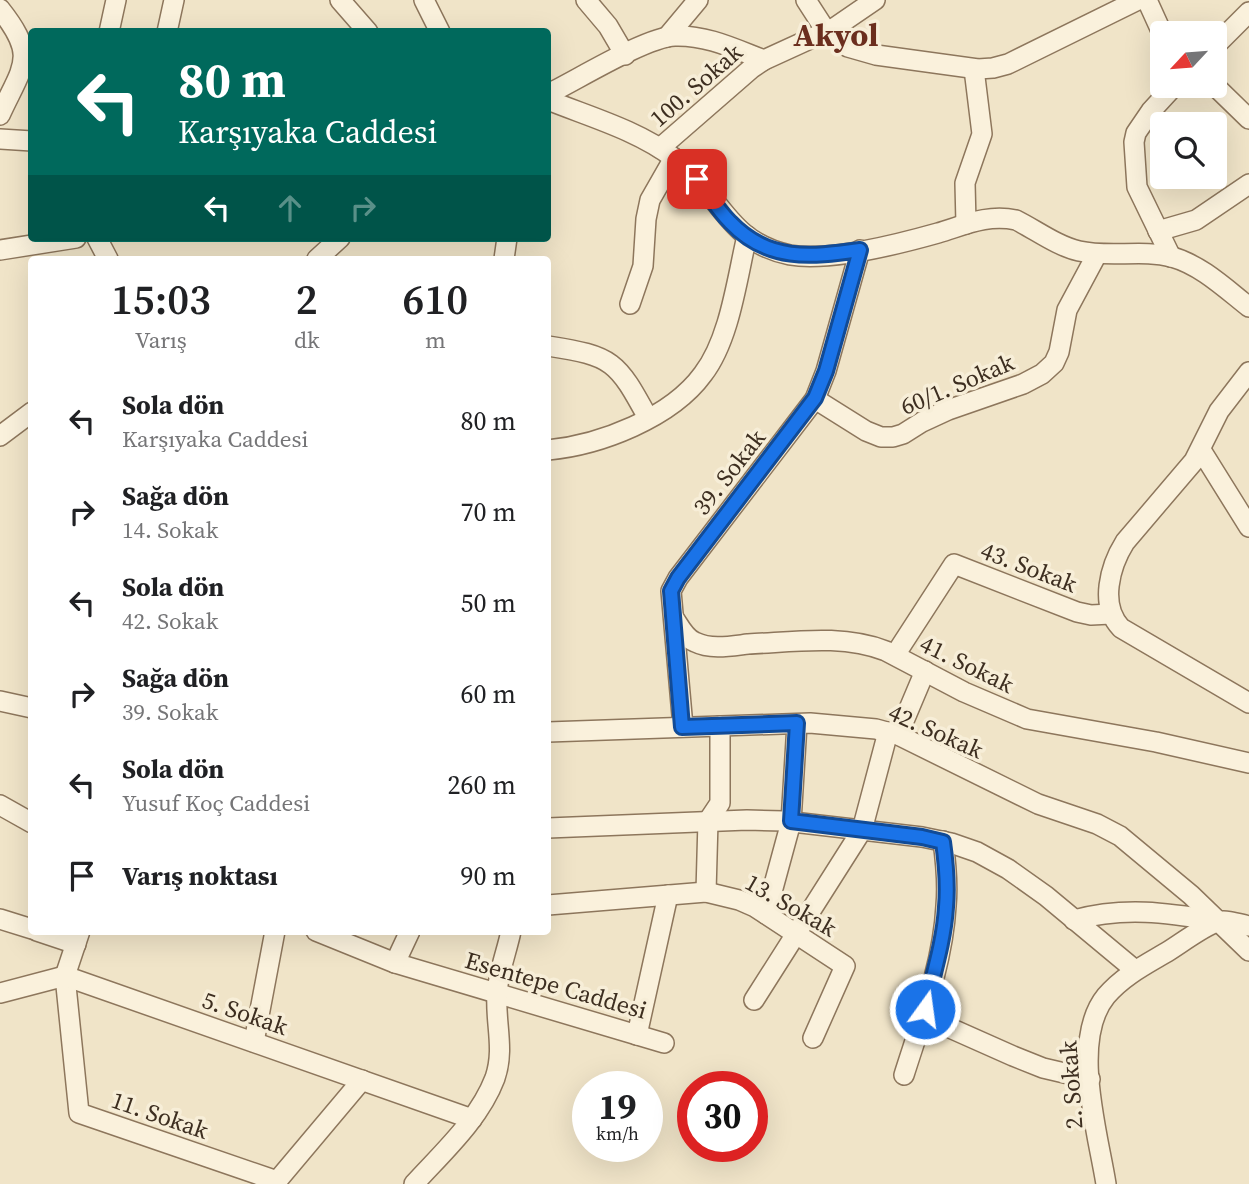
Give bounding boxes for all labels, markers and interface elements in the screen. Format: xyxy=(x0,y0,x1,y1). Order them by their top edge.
district label: Akyol xyxy=(793,13,879,57)
north arrow xyxy=(1150,21,1227,98)
map controls xyxy=(1150,21,1227,189)
street label: 100. Sokak xyxy=(643,35,750,134)
text: 80 m xyxy=(178,46,286,113)
icon: left xyxy=(63,56,154,147)
text: Karşıyaka Caddesi xyxy=(178,110,437,154)
button: search xyxy=(1150,112,1227,189)
pin xyxy=(667,149,727,209)
icon: arrive xyxy=(678,160,716,198)
icon: left xyxy=(198,189,236,227)
icon: ahead xyxy=(271,189,309,227)
icon: right xyxy=(344,189,382,227)
text: 15:03 xyxy=(111,270,211,328)
text: 2 xyxy=(296,270,318,328)
text: 610 xyxy=(403,270,468,328)
text: Varış xyxy=(135,324,187,356)
text: dk xyxy=(294,324,320,356)
text: m xyxy=(425,324,446,356)
street label: 60/1. Sokak xyxy=(895,345,1020,423)
text: Sola dön xyxy=(122,387,224,423)
icon: left xyxy=(63,402,101,440)
text: 80 m xyxy=(461,403,516,439)
street label: 39. Sokak xyxy=(685,422,773,522)
text: Karşıyaka Caddesi xyxy=(122,423,308,455)
text: Sağa dön xyxy=(122,478,229,514)
icon: right xyxy=(63,493,101,531)
text: 70 m xyxy=(461,494,516,530)
text: 14. Sokak xyxy=(122,514,218,546)
street label: 43. Sokak xyxy=(976,534,1083,601)
text: Sola dön xyxy=(122,569,224,605)
icon: left xyxy=(63,584,101,622)
text: 50 m xyxy=(461,585,516,621)
text: 42. Sokak xyxy=(122,605,218,637)
street label: 41. Sokak xyxy=(915,627,1020,701)
text: Sağa dön xyxy=(122,660,229,696)
icon: right xyxy=(63,675,101,713)
text: 60 m xyxy=(461,676,516,712)
street label: 42. Sokak xyxy=(883,695,989,767)
text: 39. Sokak xyxy=(122,696,218,728)
text: Sola dön xyxy=(122,751,224,787)
icon: left xyxy=(63,766,101,804)
text: 260 m xyxy=(448,767,516,803)
text: Yusuf Koç Caddesi xyxy=(122,787,310,819)
icon: arrive xyxy=(63,857,101,895)
text: Varış noktası xyxy=(122,858,278,894)
text: 90 m xyxy=(461,858,516,894)
street label: 13. Sokak xyxy=(739,866,844,945)
street label: Esentepe Caddesi xyxy=(461,943,651,1027)
position arrow xyxy=(888,972,962,1046)
street label: 5. Sokak xyxy=(198,983,293,1043)
street label: 2. Sokak xyxy=(1051,1039,1091,1130)
speed limit sign: 30 xyxy=(677,1071,768,1162)
street label: 11. Sokak xyxy=(107,1083,214,1147)
text: 19 xyxy=(599,1083,636,1131)
text: km/h xyxy=(596,1121,639,1146)

